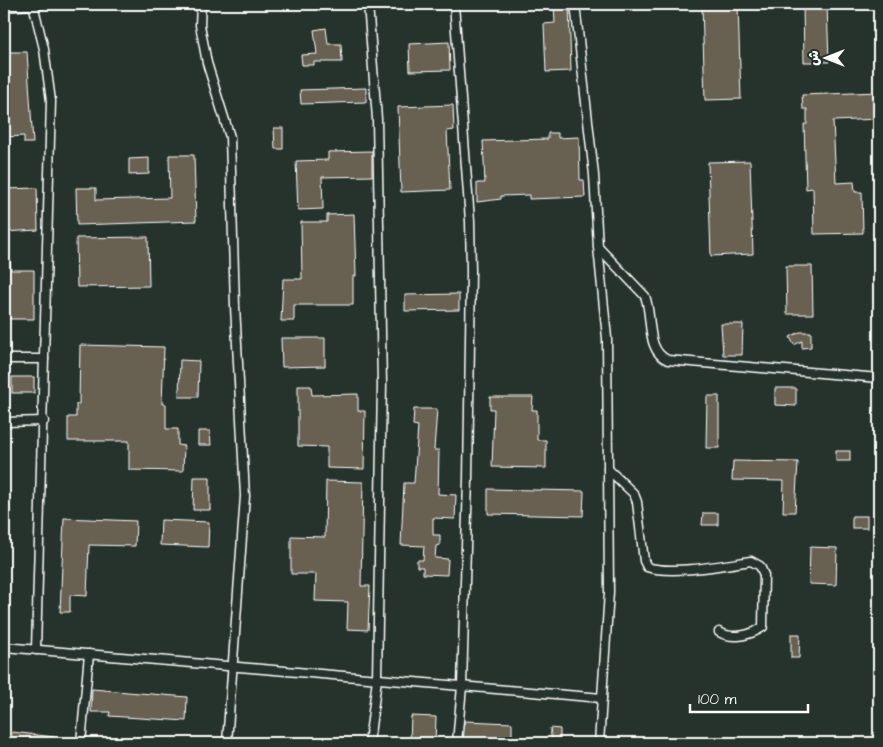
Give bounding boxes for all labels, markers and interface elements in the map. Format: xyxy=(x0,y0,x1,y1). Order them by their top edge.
north arrow xyxy=(800,32,850,82)
text: ش xyxy=(804,50,824,66)
scale bar xyxy=(690,682,808,714)
text: 100 m xyxy=(698,689,737,710)

